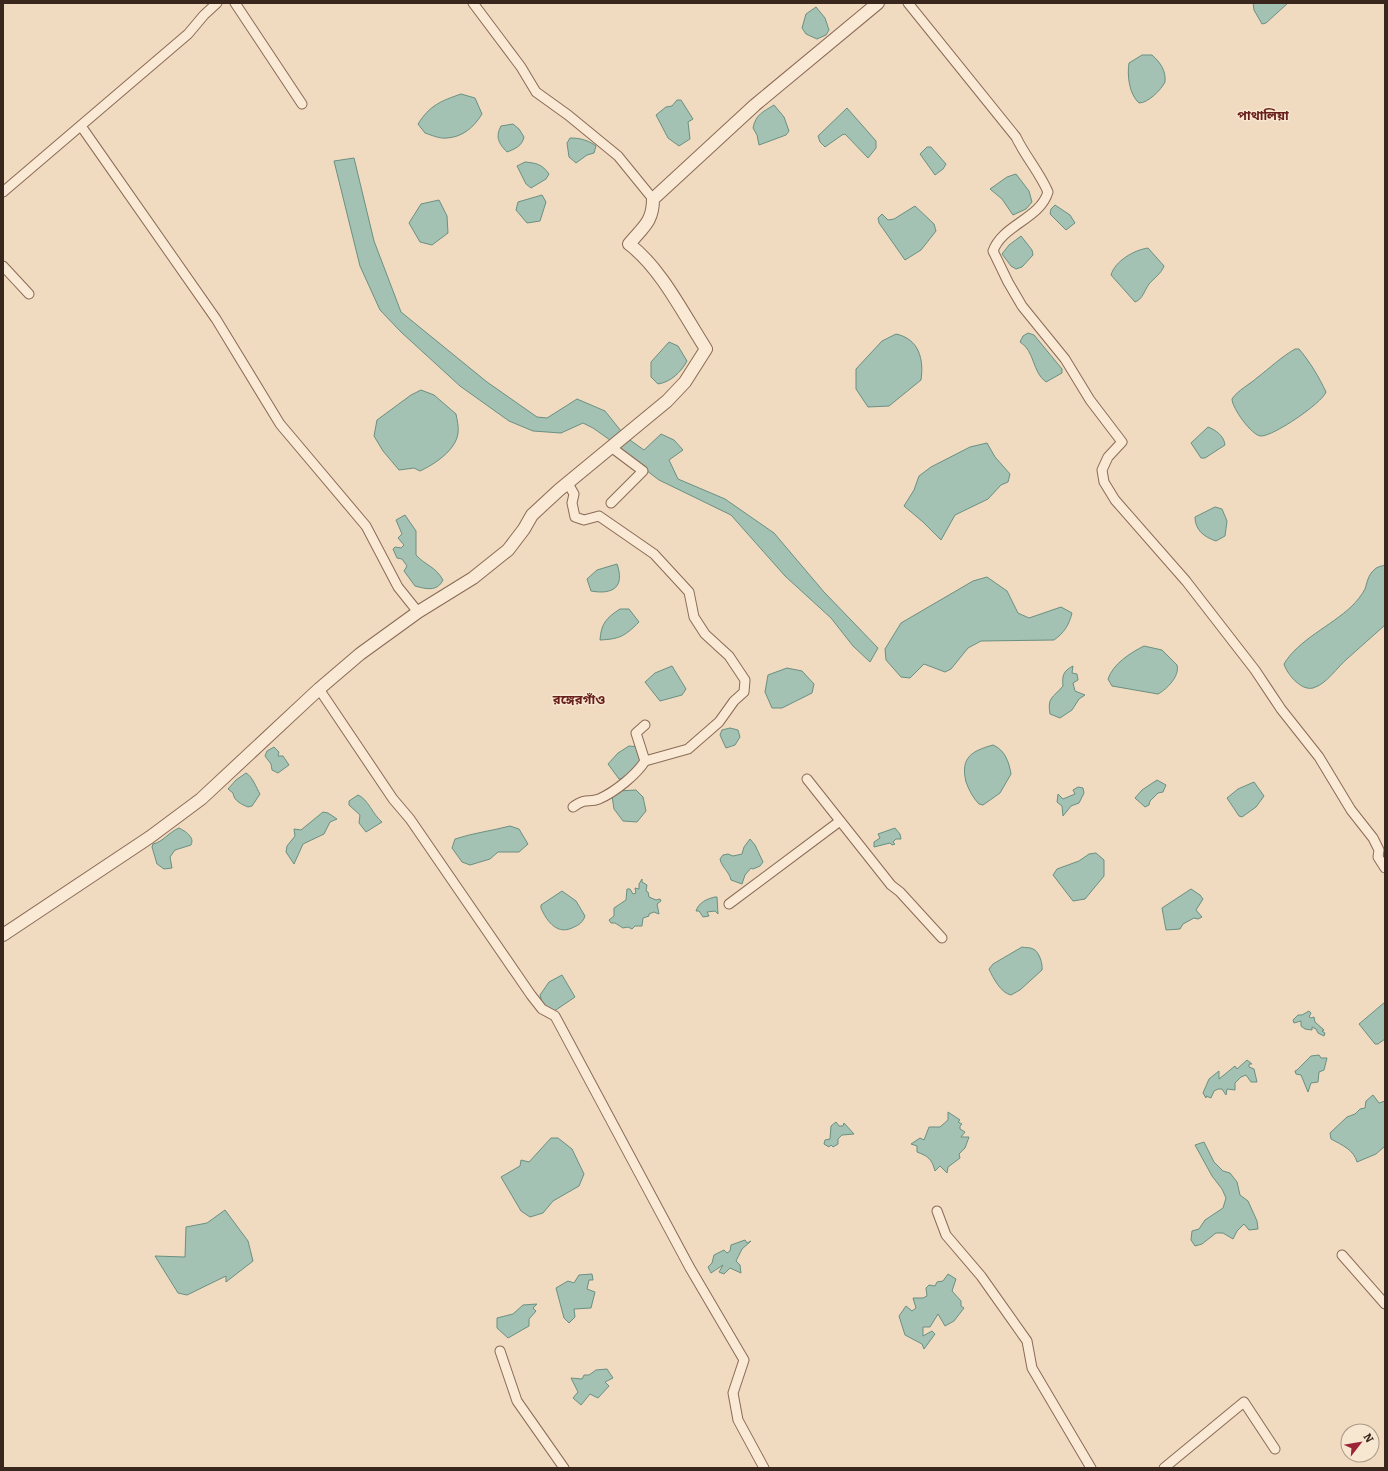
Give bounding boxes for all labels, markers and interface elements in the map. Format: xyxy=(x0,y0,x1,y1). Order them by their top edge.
district label: পাথালিয়া xyxy=(1237,108,1289,123)
district label: রঙ্গেরগাঁও xyxy=(552,692,605,707)
north arrow xyxy=(1340,1423,1380,1463)
text: N xyxy=(1360,1431,1376,1446)

